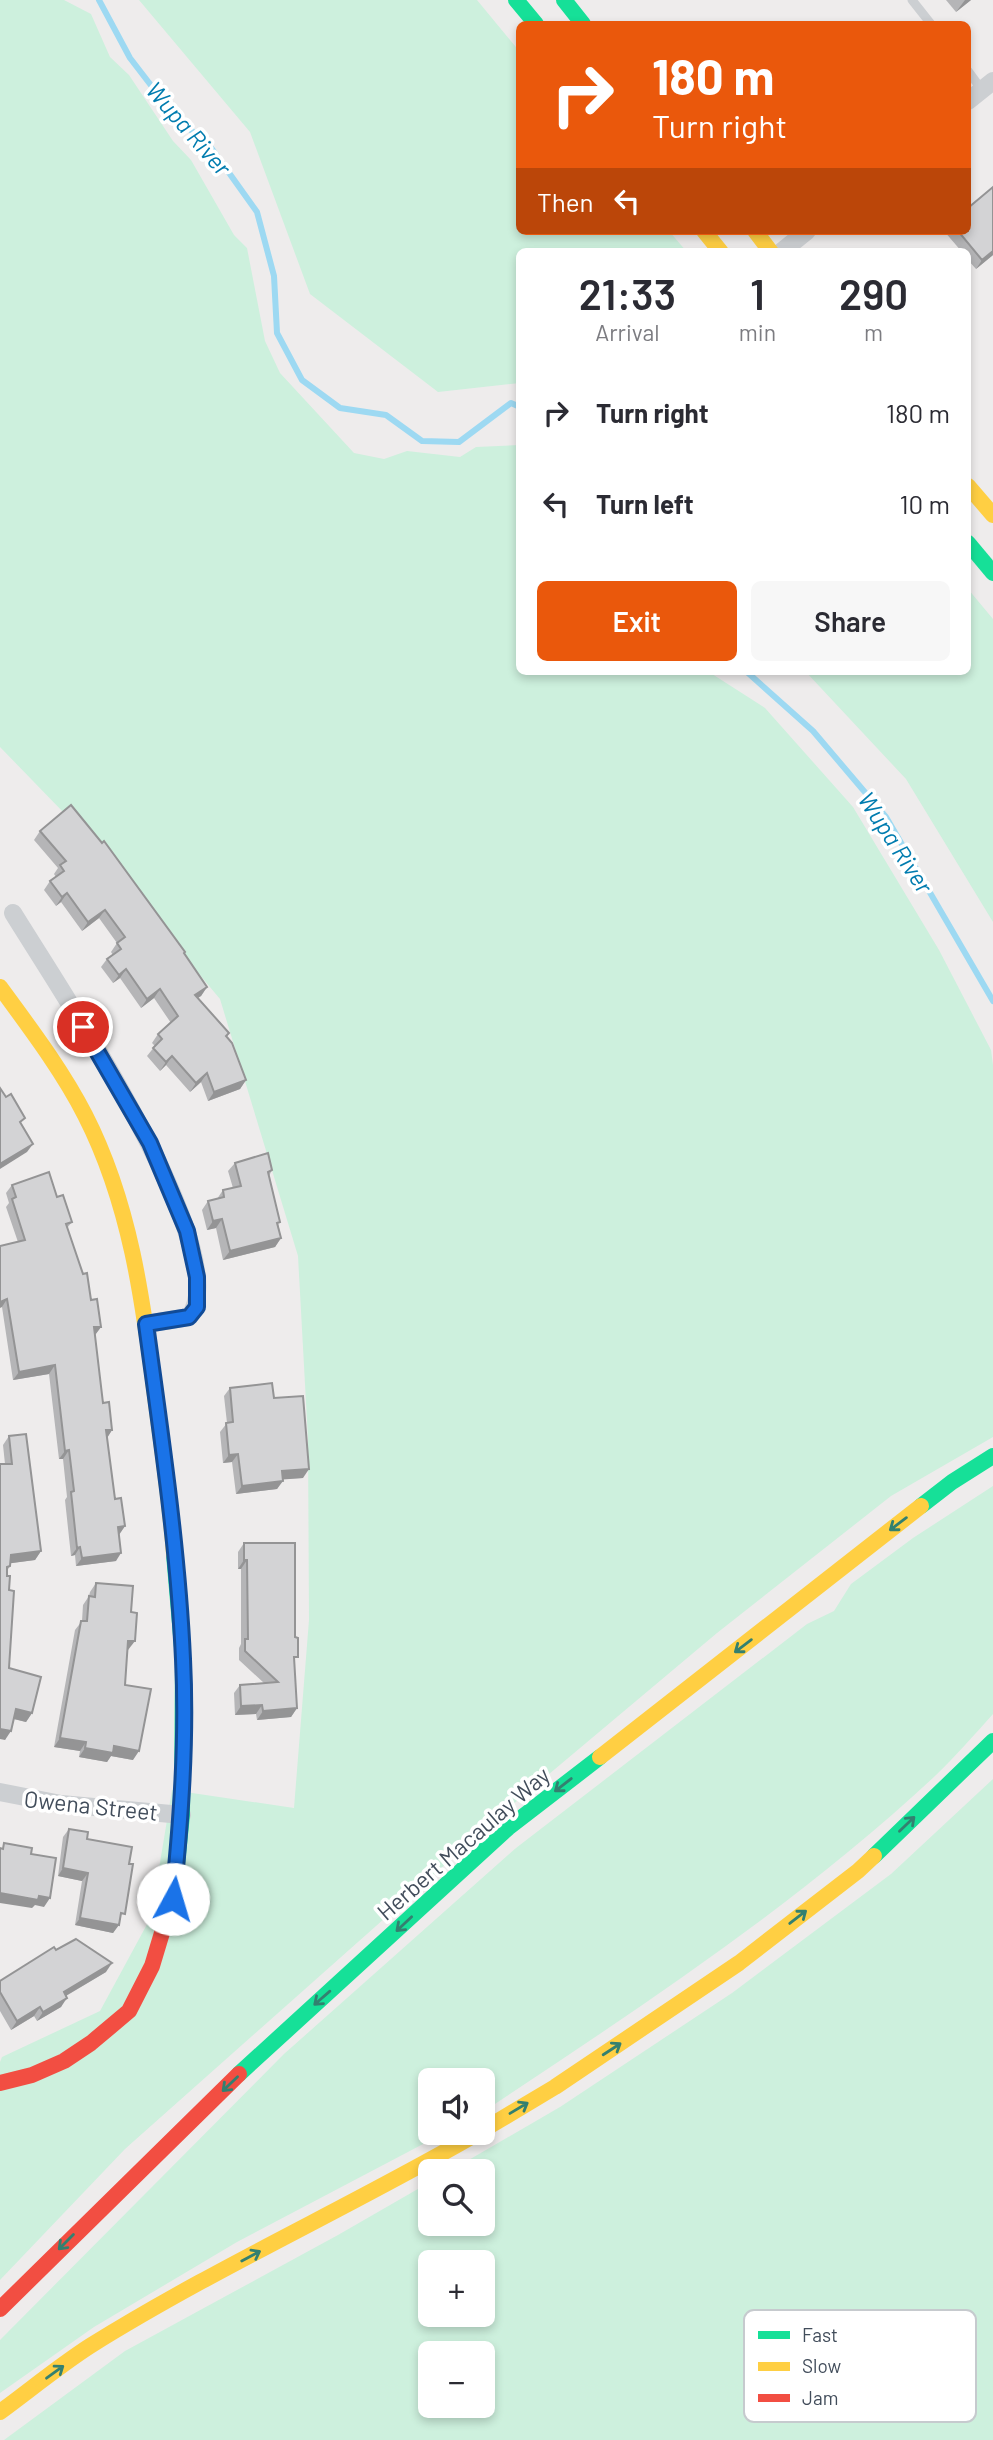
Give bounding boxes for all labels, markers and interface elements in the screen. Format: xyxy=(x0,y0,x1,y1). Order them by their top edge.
text: 180 m xyxy=(652,46,775,105)
icon: right xyxy=(537,49,628,140)
water label: Wupa River xyxy=(140,75,239,182)
text: Turn right xyxy=(652,106,787,144)
icon: left xyxy=(608,182,646,220)
text: Then xyxy=(537,186,594,217)
text: 21:33 xyxy=(579,268,676,318)
text: 1 xyxy=(750,268,765,318)
text: 290 xyxy=(839,268,908,318)
text: Arrival xyxy=(595,318,660,346)
text: min xyxy=(739,318,776,346)
text: m xyxy=(864,318,883,346)
icon: right xyxy=(537,394,575,432)
text: Turn right xyxy=(596,397,709,428)
text: 180 m xyxy=(886,397,950,428)
icon: left xyxy=(537,485,575,523)
text: Turn left xyxy=(596,488,694,519)
text: 10 m xyxy=(900,488,950,519)
button: Exit xyxy=(537,581,737,661)
button: Share xyxy=(751,581,950,661)
water label: Wupa River xyxy=(853,786,940,899)
pin xyxy=(53,997,113,1057)
icon: arrive xyxy=(64,1008,102,1046)
one-way arrow xyxy=(890,1516,908,1531)
one-way arrow xyxy=(735,1638,753,1653)
street label: Herbert Macaulay Way xyxy=(371,1760,555,1926)
one-way arrow xyxy=(554,1777,573,1792)
street label: Owena Street xyxy=(23,1784,159,1826)
one-way arrow xyxy=(898,1816,915,1833)
position arrow xyxy=(136,1862,210,1936)
one-way arrow xyxy=(788,1910,806,1925)
one-way arrow xyxy=(396,1916,413,1933)
one-way arrow xyxy=(314,1990,332,2006)
one-way arrow xyxy=(602,2042,622,2056)
map controls xyxy=(418,2068,495,2418)
button: sound xyxy=(418,2068,495,2145)
one-way arrow xyxy=(221,2075,238,2092)
one-way arrow xyxy=(509,2101,529,2115)
button: search xyxy=(418,2159,495,2236)
one-way arrow xyxy=(58,2233,75,2250)
one-way arrow xyxy=(240,2249,260,2263)
button: + xyxy=(418,2250,495,2327)
legend xyxy=(744,2310,976,2422)
text: Fast xyxy=(802,2323,838,2346)
button: − xyxy=(418,2341,495,2418)
text: Slow xyxy=(802,2354,841,2377)
one-way arrow xyxy=(45,2364,64,2379)
text: Jam xyxy=(802,2386,838,2409)

